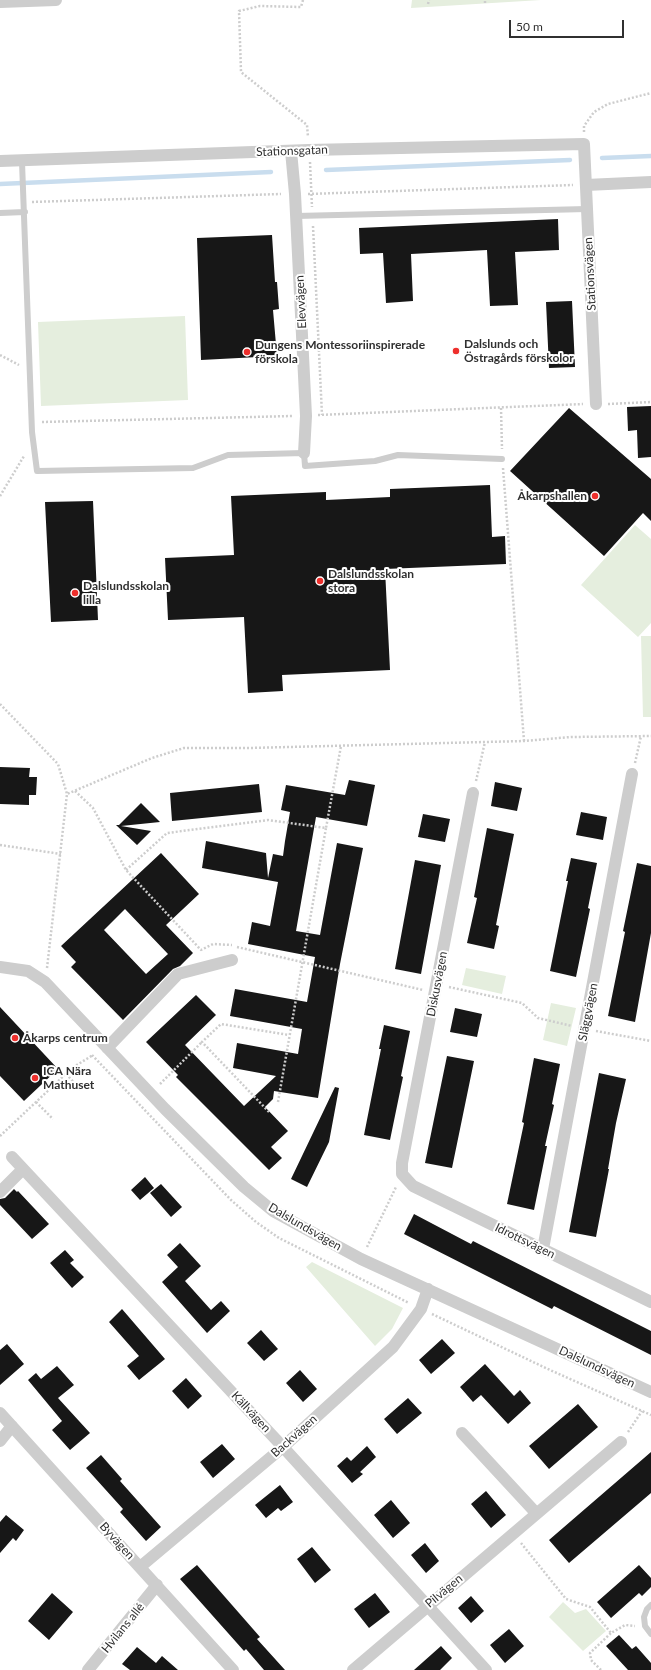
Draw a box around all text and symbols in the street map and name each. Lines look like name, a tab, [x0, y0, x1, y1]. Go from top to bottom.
scale bar	[511, 12, 626, 38]
text: 50 m	[516, 19, 543, 34]
street label: Stationsgatan	[256, 143, 328, 159]
street label: Stationsvägen	[581, 237, 599, 311]
street label: Elevvägen	[292, 275, 310, 329]
place label: Dalslunds och Östragårds förskolor	[464, 337, 574, 365]
place label: Dungens Montessoriinspirerade förskola	[255, 338, 425, 366]
marker: Dalslunds och Östragårds förskolor	[451, 346, 461, 356]
marker: Dungens Montessoriinspirerade förskola	[242, 347, 252, 357]
place label: Åkarpshallen	[518, 489, 587, 503]
marker: Åkarpshallen	[590, 491, 600, 501]
place label: Dalslundsskolan stora	[328, 567, 414, 595]
marker: Dalslundsskolan stora	[315, 576, 325, 586]
place label: Dalslundsskolan lilla	[83, 579, 169, 607]
marker: Dalslundsskolan lilla	[70, 588, 80, 598]
street label: Diskusvägen	[424, 950, 450, 1018]
street label: Släggvägen	[575, 982, 601, 1042]
place label: Åkarps centrum	[23, 1031, 108, 1045]
marker: Åkarps centrum	[10, 1033, 20, 1043]
place label: ICA Nära Mathuset	[43, 1064, 94, 1092]
marker: ICA Nära Mathuset	[30, 1073, 40, 1083]
street label: Dalslundsvägen	[266, 1200, 344, 1254]
street label: Idrottsvägen	[493, 1220, 557, 1262]
street label: Dalslundsvägen	[557, 1343, 637, 1391]
street label: Källvägen	[228, 1389, 274, 1435]
street label: Backvägen	[268, 1412, 320, 1460]
street label: Byvägen	[97, 1519, 137, 1563]
street label: Pilvägen	[422, 1571, 466, 1611]
street label: Hvilans allé	[99, 1600, 147, 1656]

